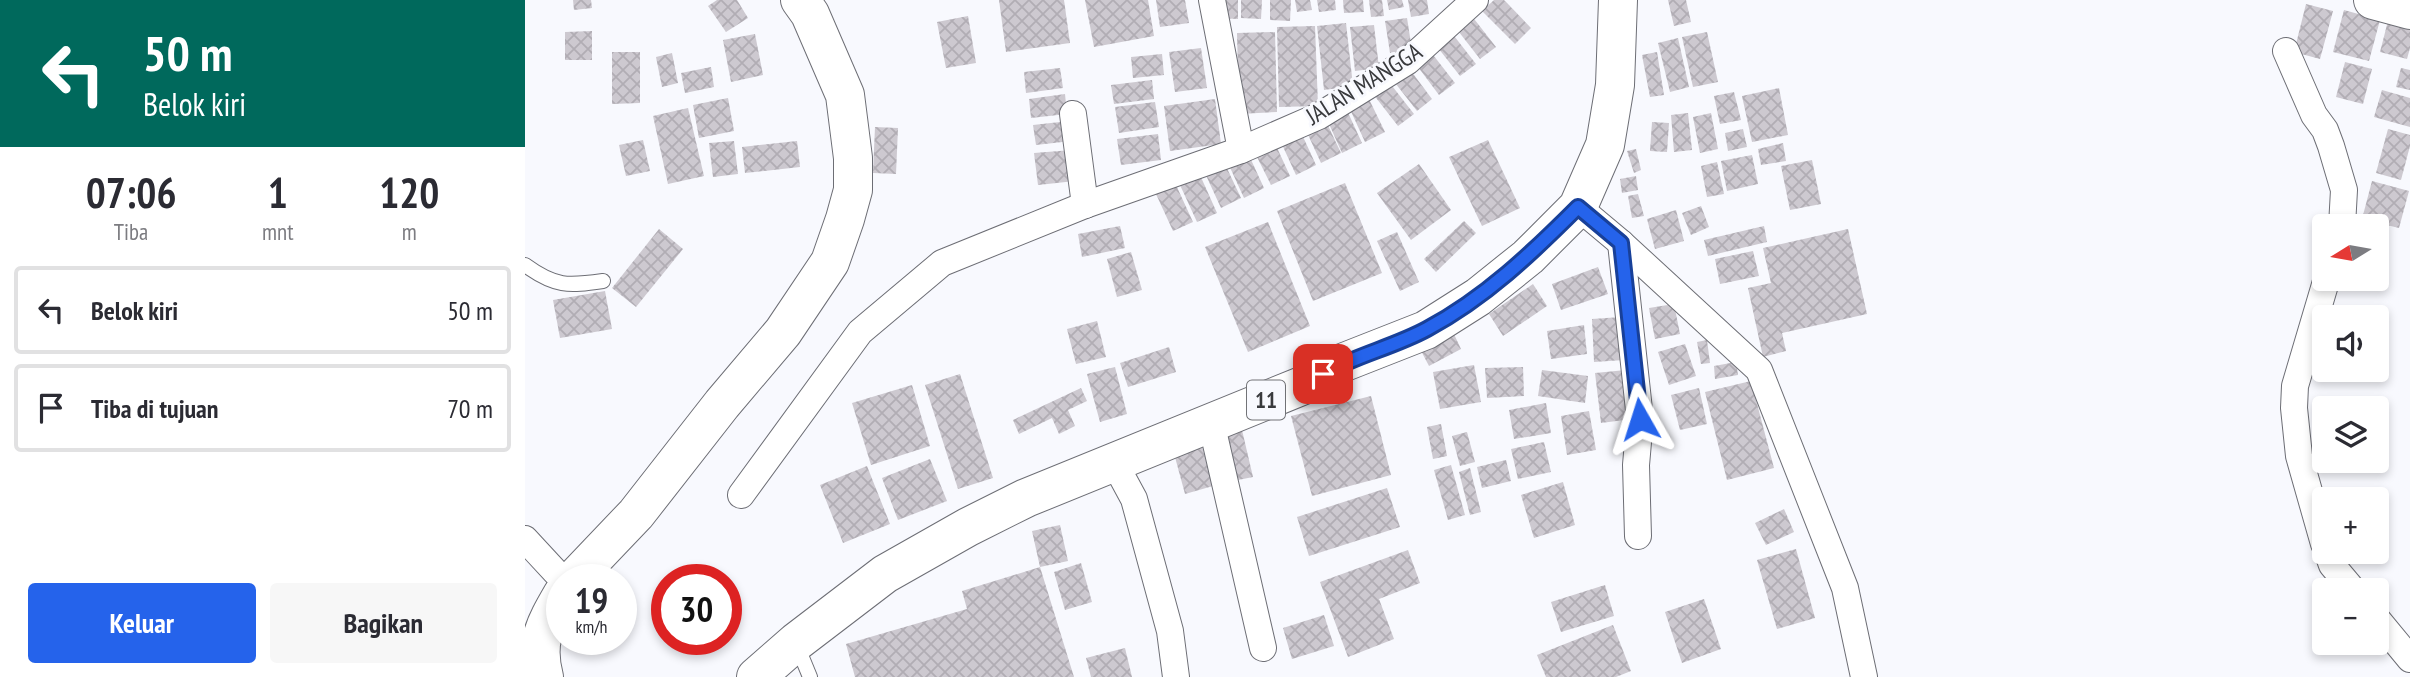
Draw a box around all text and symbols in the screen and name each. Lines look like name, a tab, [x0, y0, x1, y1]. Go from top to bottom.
text: 50 m	[143, 21, 232, 85]
icon: left	[28, 28, 119, 119]
street label: JALAN MANGGA	[1299, 35, 1428, 132]
text: Belok kiri	[143, 83, 246, 125]
text: 07:06	[86, 165, 176, 220]
text: 1	[268, 165, 288, 220]
text: 120	[379, 165, 439, 220]
north arrow	[2312, 214, 2389, 290]
map controls	[2312, 214, 2389, 655]
text: Tiba	[114, 217, 148, 246]
text: mnt	[262, 217, 294, 246]
text: m	[402, 217, 417, 246]
icon: left	[32, 291, 70, 329]
text: Belok kiri	[91, 294, 178, 327]
text: 50 m	[447, 294, 493, 327]
button: sound	[2312, 305, 2389, 382]
pin	[1293, 344, 1353, 404]
icon: arrive	[1304, 355, 1342, 393]
road number: 11	[1247, 380, 1285, 420]
position arrow	[1603, 382, 1677, 456]
icon: arrive	[32, 389, 70, 427]
text: Tiba di tujuan	[91, 392, 219, 425]
text: 70 m	[447, 392, 493, 425]
button: layers	[2312, 396, 2389, 473]
button: +	[2312, 487, 2389, 564]
speed limit sign: 30	[651, 564, 742, 655]
text: 19	[575, 577, 608, 623]
button: −	[2312, 578, 2389, 655]
button: Keluar	[28, 583, 256, 663]
button: Bagikan	[270, 583, 497, 663]
text: km/h	[576, 615, 607, 638]

